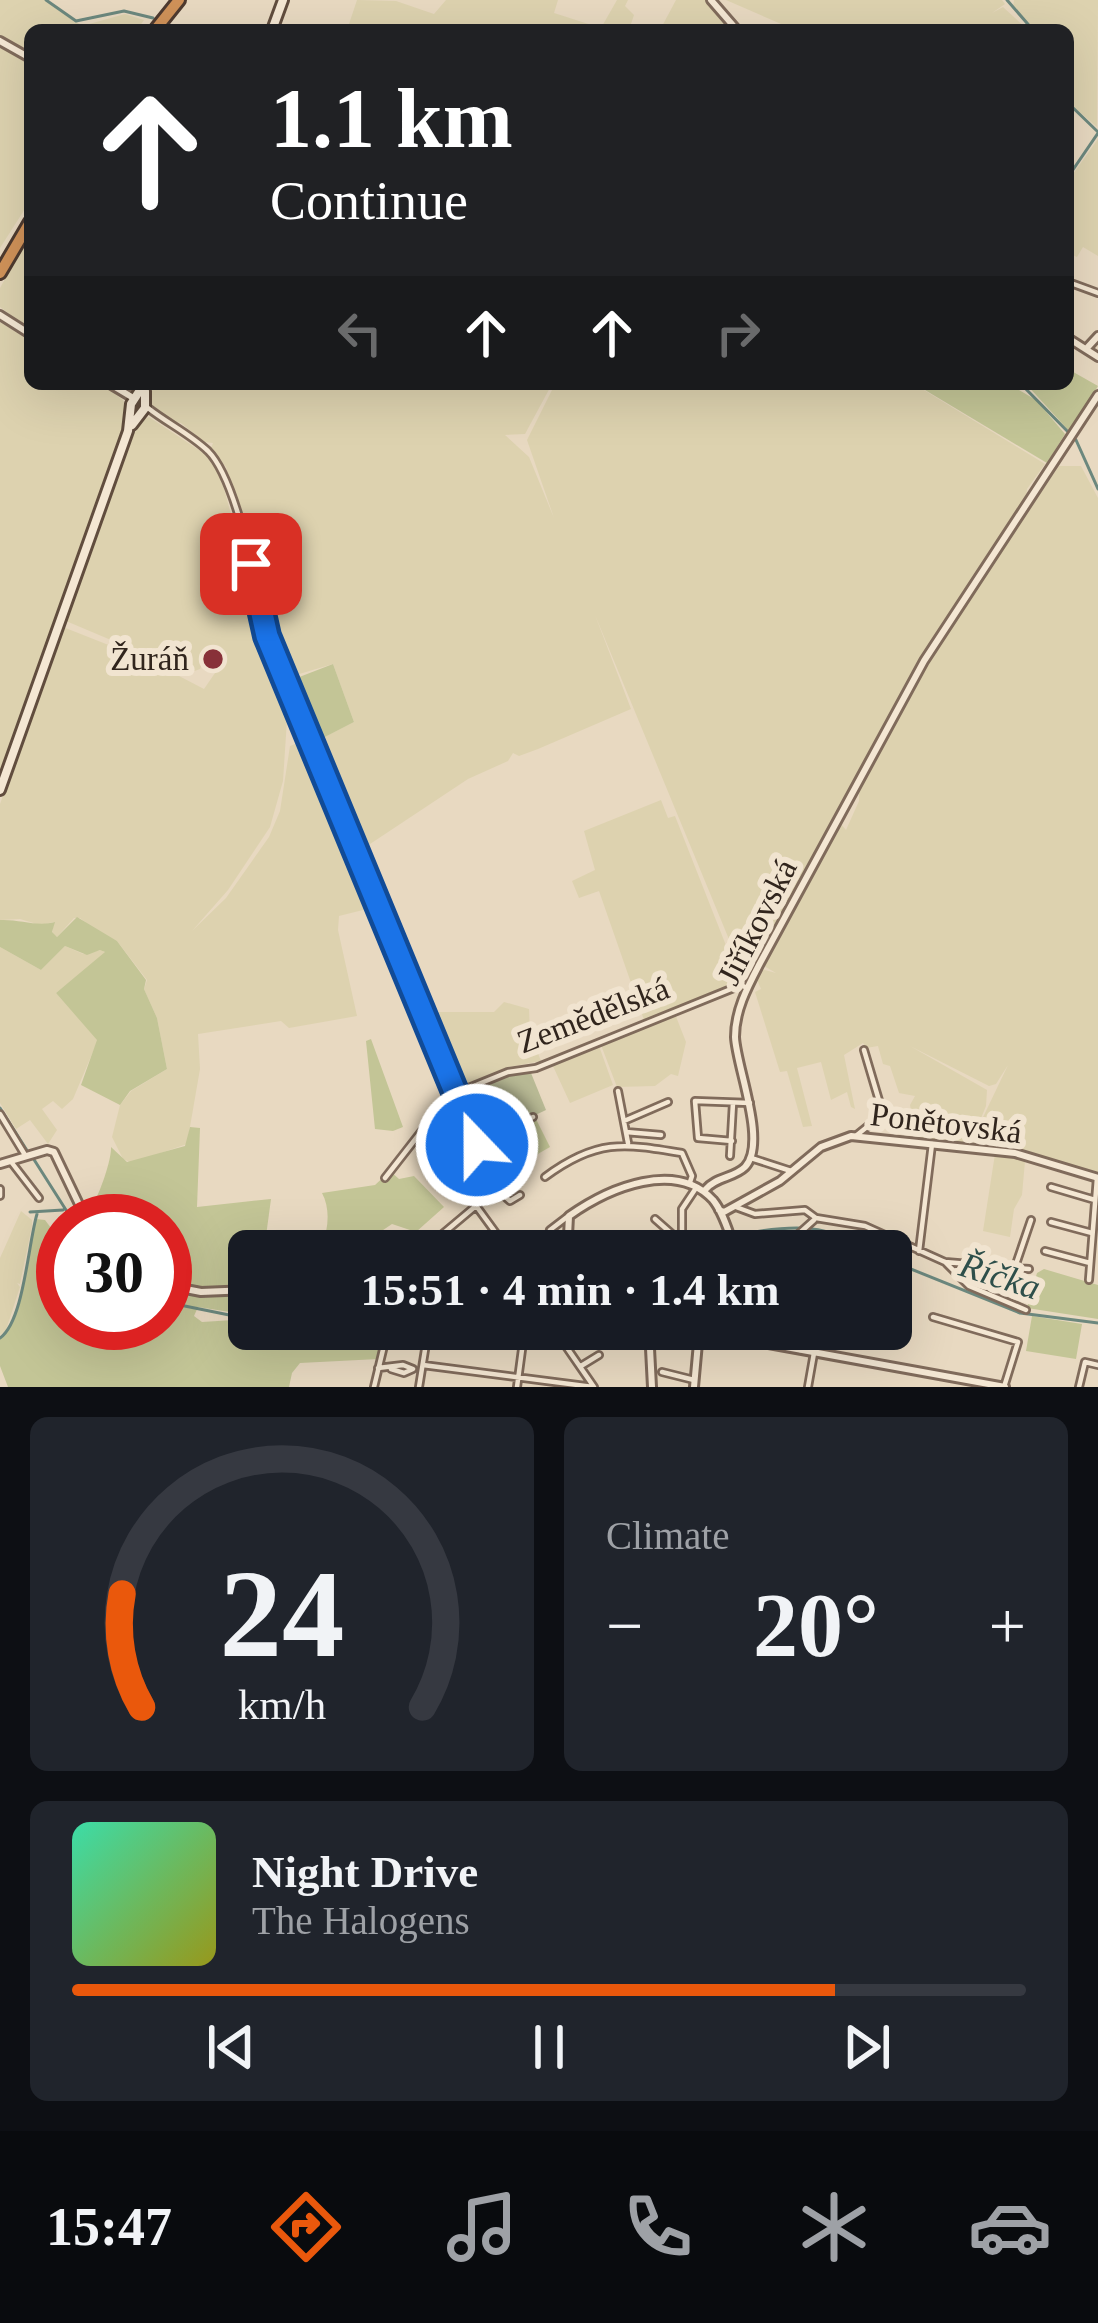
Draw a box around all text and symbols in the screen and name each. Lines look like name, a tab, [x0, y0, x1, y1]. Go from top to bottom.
icon: ahead	[72, 72, 228, 228]
text: 1.1 km	[270, 72, 513, 165]
text: Continue	[270, 171, 468, 231]
icon: left	[327, 300, 393, 366]
icon: ahead	[453, 300, 519, 366]
icon: ahead	[579, 300, 645, 366]
icon: right	[705, 300, 771, 366]
pin	[200, 513, 302, 615]
icon: arrive	[218, 531, 284, 597]
place label: Žuráň	[110, 641, 189, 677]
marker: Žuráň	[200, 646, 226, 672]
street label: Jiříkovská	[710, 853, 804, 991]
street label: Zemědělská	[512, 970, 674, 1060]
position arrow	[414, 1082, 540, 1208]
street label: Ponětovská	[868, 1096, 1024, 1150]
speed limit sign: 30	[36, 1194, 192, 1350]
water label: Říčka	[954, 1244, 1045, 1308]
text: 15:51 · 4 min · 1.4 km	[361, 1265, 779, 1315]
text: Climate	[606, 1514, 729, 1557]
text: 24	[220, 1545, 344, 1683]
text: 20°	[753, 1576, 879, 1675]
text: −	[606, 1589, 643, 1662]
text: +	[989, 1589, 1026, 1662]
text: km/h	[238, 1681, 326, 1728]
text: Night Drive	[252, 1847, 478, 1897]
text: The Halogens	[252, 1899, 470, 1942]
icon: previous	[198, 2014, 264, 2080]
icon: pause	[516, 2014, 582, 2080]
icon: next	[834, 2014, 900, 2080]
icon: directions	[264, 2185, 348, 2269]
icon: music	[440, 2185, 524, 2269]
icon: phone	[616, 2185, 700, 2269]
icon: climate	[792, 2185, 876, 2269]
icon: car	[968, 2185, 1052, 2269]
text: 15:47	[46, 2197, 172, 2257]

